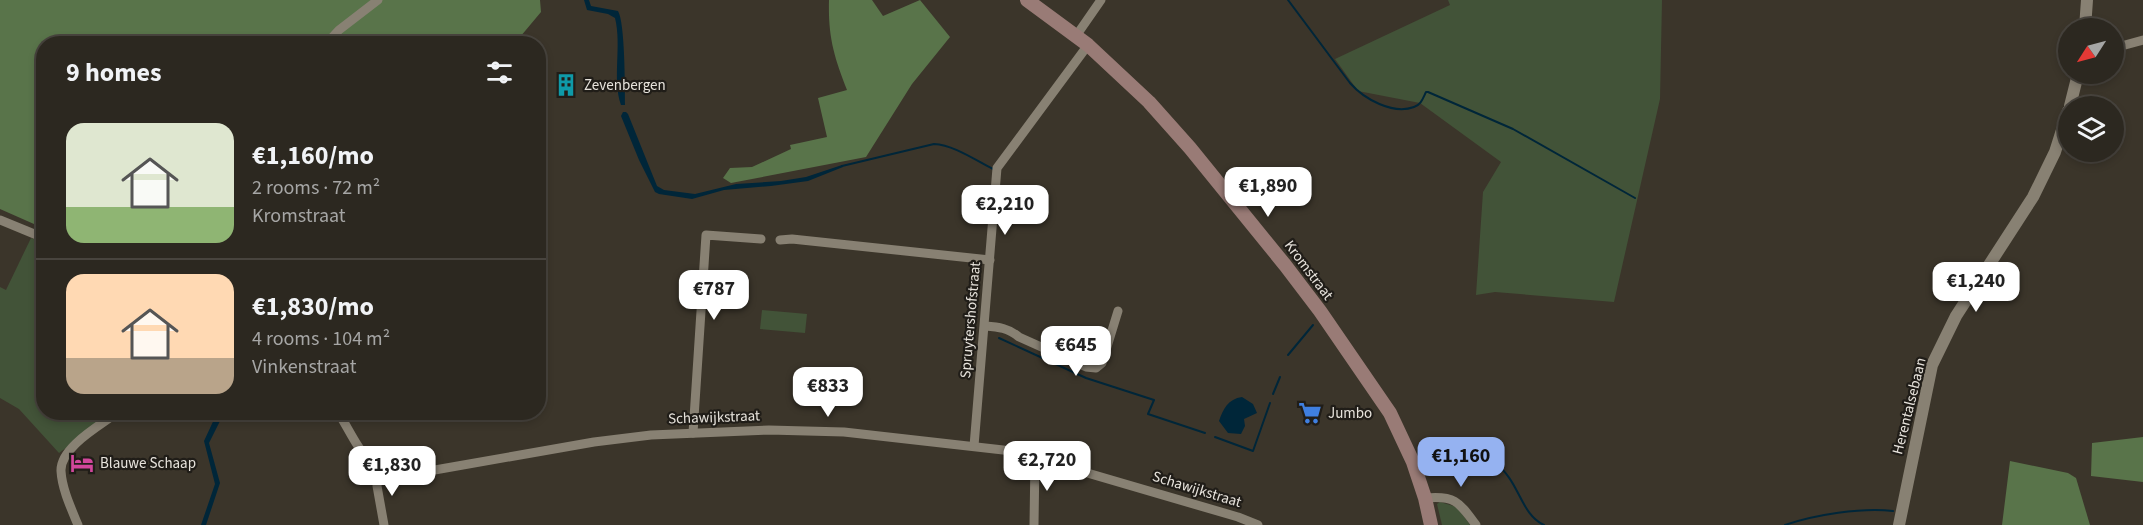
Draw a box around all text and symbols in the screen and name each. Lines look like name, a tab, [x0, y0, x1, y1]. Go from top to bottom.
north arrow	[2058, 18, 2124, 84]
map controls	[2058, 18, 2124, 162]
text: 9 homes	[66, 54, 161, 91]
icon: filters	[483, 56, 516, 89]
building icon: Zevenbergen	[553, 72, 579, 98]
place label: Zevenbergen	[584, 75, 666, 96]
button: layers	[2058, 96, 2124, 162]
text: €1,160/mo	[252, 137, 374, 174]
icon: home	[114, 147, 186, 219]
pin: €1,890	[1219, 167, 1317, 218]
text: €1,890	[1239, 172, 1297, 200]
text: 2 rooms · 72 m²	[252, 174, 380, 202]
pin: €2,210	[956, 185, 1054, 236]
text: €2,210	[976, 190, 1034, 218]
text: Kromstraat	[252, 202, 346, 230]
street label: Kromstraat	[1279, 236, 1338, 305]
street label: Spruytershofstraat	[955, 261, 986, 379]
pin: €1,240	[1927, 262, 2025, 313]
text: €1,240	[1947, 267, 2005, 295]
pin: €787	[678, 270, 750, 321]
text: €787	[693, 275, 735, 303]
text: €1,830/mo	[252, 288, 374, 325]
icon: home	[114, 298, 186, 370]
text: 4 rooms · 104 m²	[252, 325, 390, 353]
pin: €645	[1040, 326, 1112, 377]
text: €645	[1055, 331, 1097, 359]
text: Vinkenstraat	[252, 353, 356, 381]
street label: Herentalsebaan	[1887, 355, 1932, 457]
pin: €833	[792, 367, 864, 418]
text: €833	[807, 372, 849, 400]
supermarket icon: Jumbo	[1297, 400, 1323, 426]
place label: Jumbo	[1328, 403, 1372, 424]
street label: Schawijkstraat	[668, 405, 760, 430]
pin: €1,160	[1412, 437, 1510, 488]
pin: €2,720	[998, 441, 1096, 492]
text: €1,160	[1432, 442, 1490, 470]
pin: €1,830	[343, 446, 441, 497]
text: €2,720	[1018, 446, 1076, 474]
hotel icon: Blauwe Schaap	[69, 450, 95, 476]
text: €1,830	[363, 451, 421, 479]
place label: Blauwe Schaap	[100, 453, 196, 474]
street label: Schawijkstraat	[1150, 466, 1244, 513]

